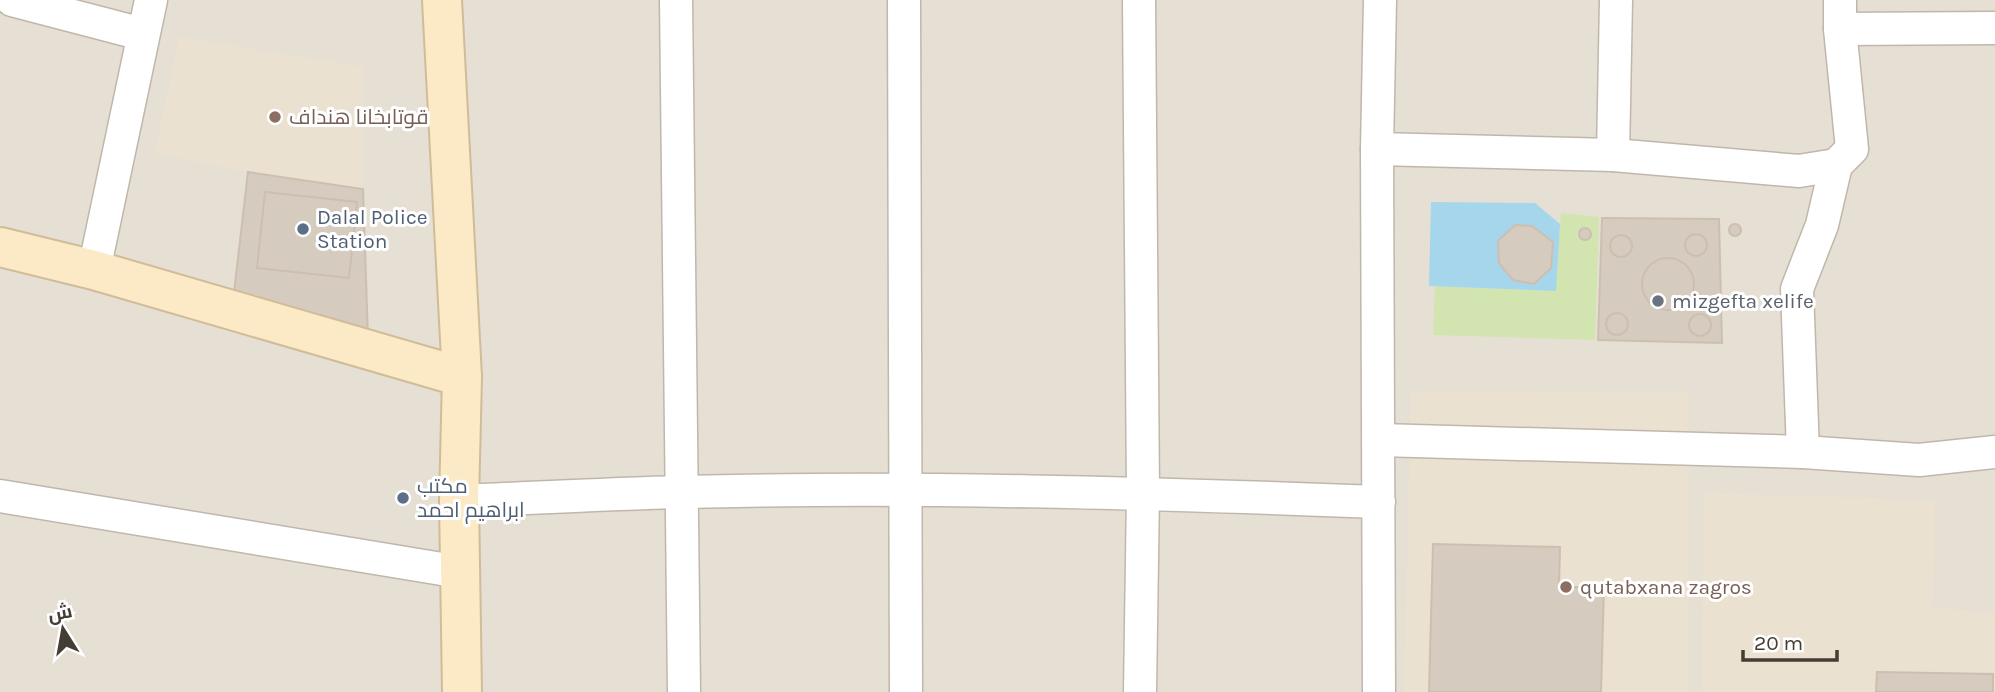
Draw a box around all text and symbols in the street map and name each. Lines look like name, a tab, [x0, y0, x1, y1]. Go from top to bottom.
place label: قوتابخانا هنداف	[289, 105, 428, 129]
marker: قوتابخانا هنداف	[267, 109, 283, 125]
place label: Dalal Police Station	[317, 205, 428, 253]
marker: Dalal Police Station	[295, 221, 311, 237]
place label: mizgefta xelife	[1672, 289, 1814, 313]
marker: mizgefta xelife	[1650, 293, 1666, 309]
place label: مكتب ابراهيم احمد	[417, 474, 525, 524]
marker: مكتب ابراهيم احمد	[395, 490, 411, 506]
place label: qutabxana zagros	[1580, 575, 1752, 599]
marker: qutabxana zagros	[1558, 579, 1574, 595]
north arrow	[28, 594, 98, 664]
text: ش	[46, 600, 74, 626]
scale bar	[1743, 618, 1838, 662]
text: 20 m	[1754, 631, 1803, 655]

